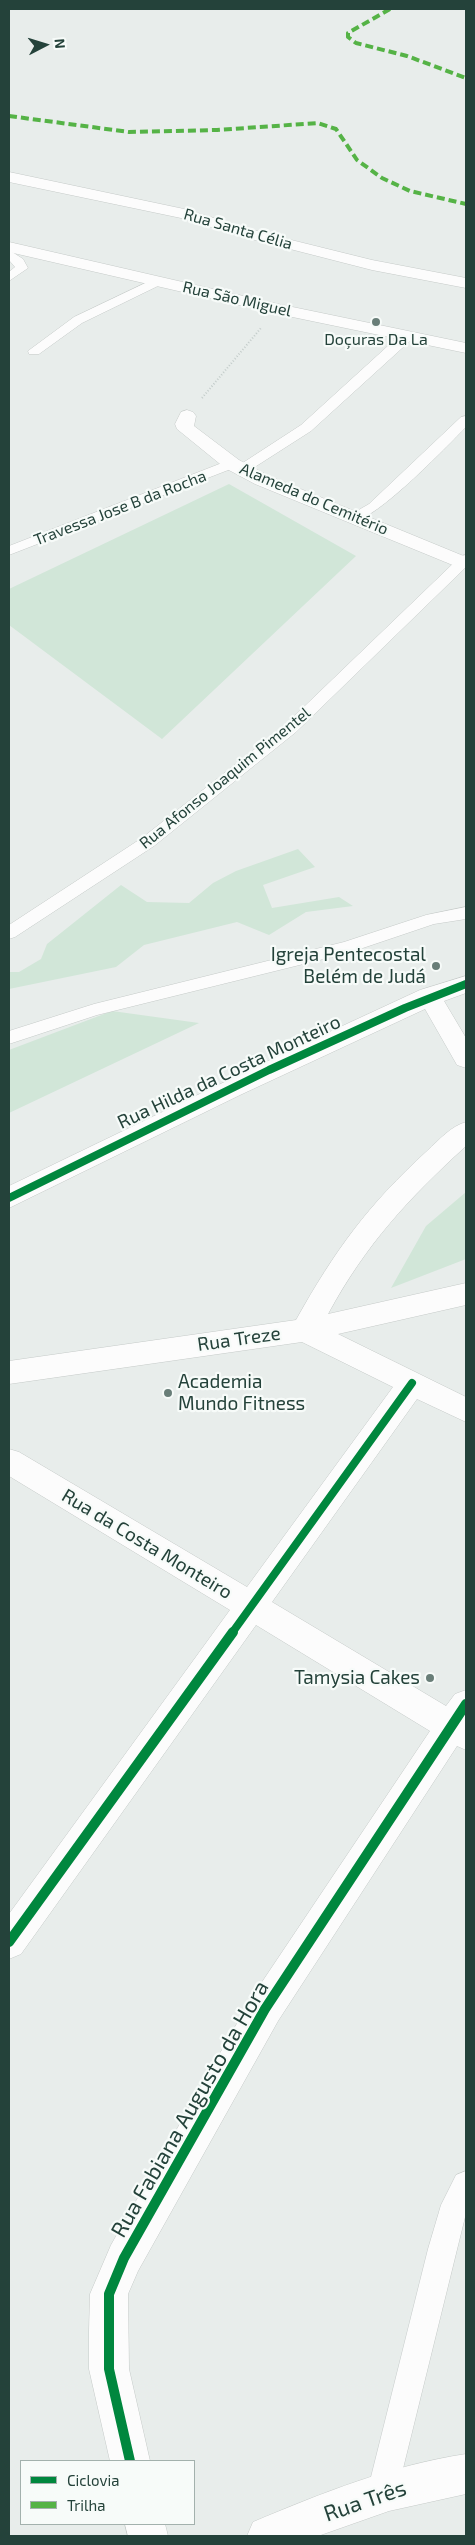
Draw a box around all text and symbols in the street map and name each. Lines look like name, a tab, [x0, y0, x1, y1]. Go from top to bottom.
north arrow	[20, 20, 70, 70]
text: N	[52, 38, 69, 49]
street label: Rua Santa Célia	[181, 204, 295, 254]
street label: Rua São Miguel	[181, 277, 293, 321]
marker: Doçuras Da La	[370, 316, 382, 328]
place label: Doçuras Da La	[324, 330, 428, 350]
street label: Alameda do Cemitério	[237, 459, 391, 539]
street label: Travessa Jose B da Rocha	[31, 466, 209, 550]
street label: Rua Afonso Joaquim Pimentel	[136, 703, 314, 853]
place label: Igreja Pentecostal Belém de Judá	[271, 944, 426, 988]
marker: Igreja Pentecostal Belém de Judá	[430, 960, 442, 972]
street label: Rua Hilda da Costa Monteiro	[114, 1010, 344, 1134]
street label: Rua Treze	[196, 1322, 282, 1356]
place label: Academia Mundo Fitness	[178, 1371, 305, 1415]
marker: Academia Mundo Fitness	[162, 1387, 174, 1399]
street label: Rua da Costa Monteiro	[58, 1484, 236, 1604]
place label: Tamysia Cakes	[294, 1667, 420, 1689]
marker: Tamysia Cakes	[424, 1672, 436, 1684]
street label: Rua Fabiana Augusto da Hora	[106, 1976, 274, 2242]
legend	[20, 2460, 195, 2525]
text: Ciclovia	[67, 2471, 119, 2489]
street label: Rua Três	[320, 2475, 410, 2527]
text: Trilha	[67, 2496, 105, 2514]

